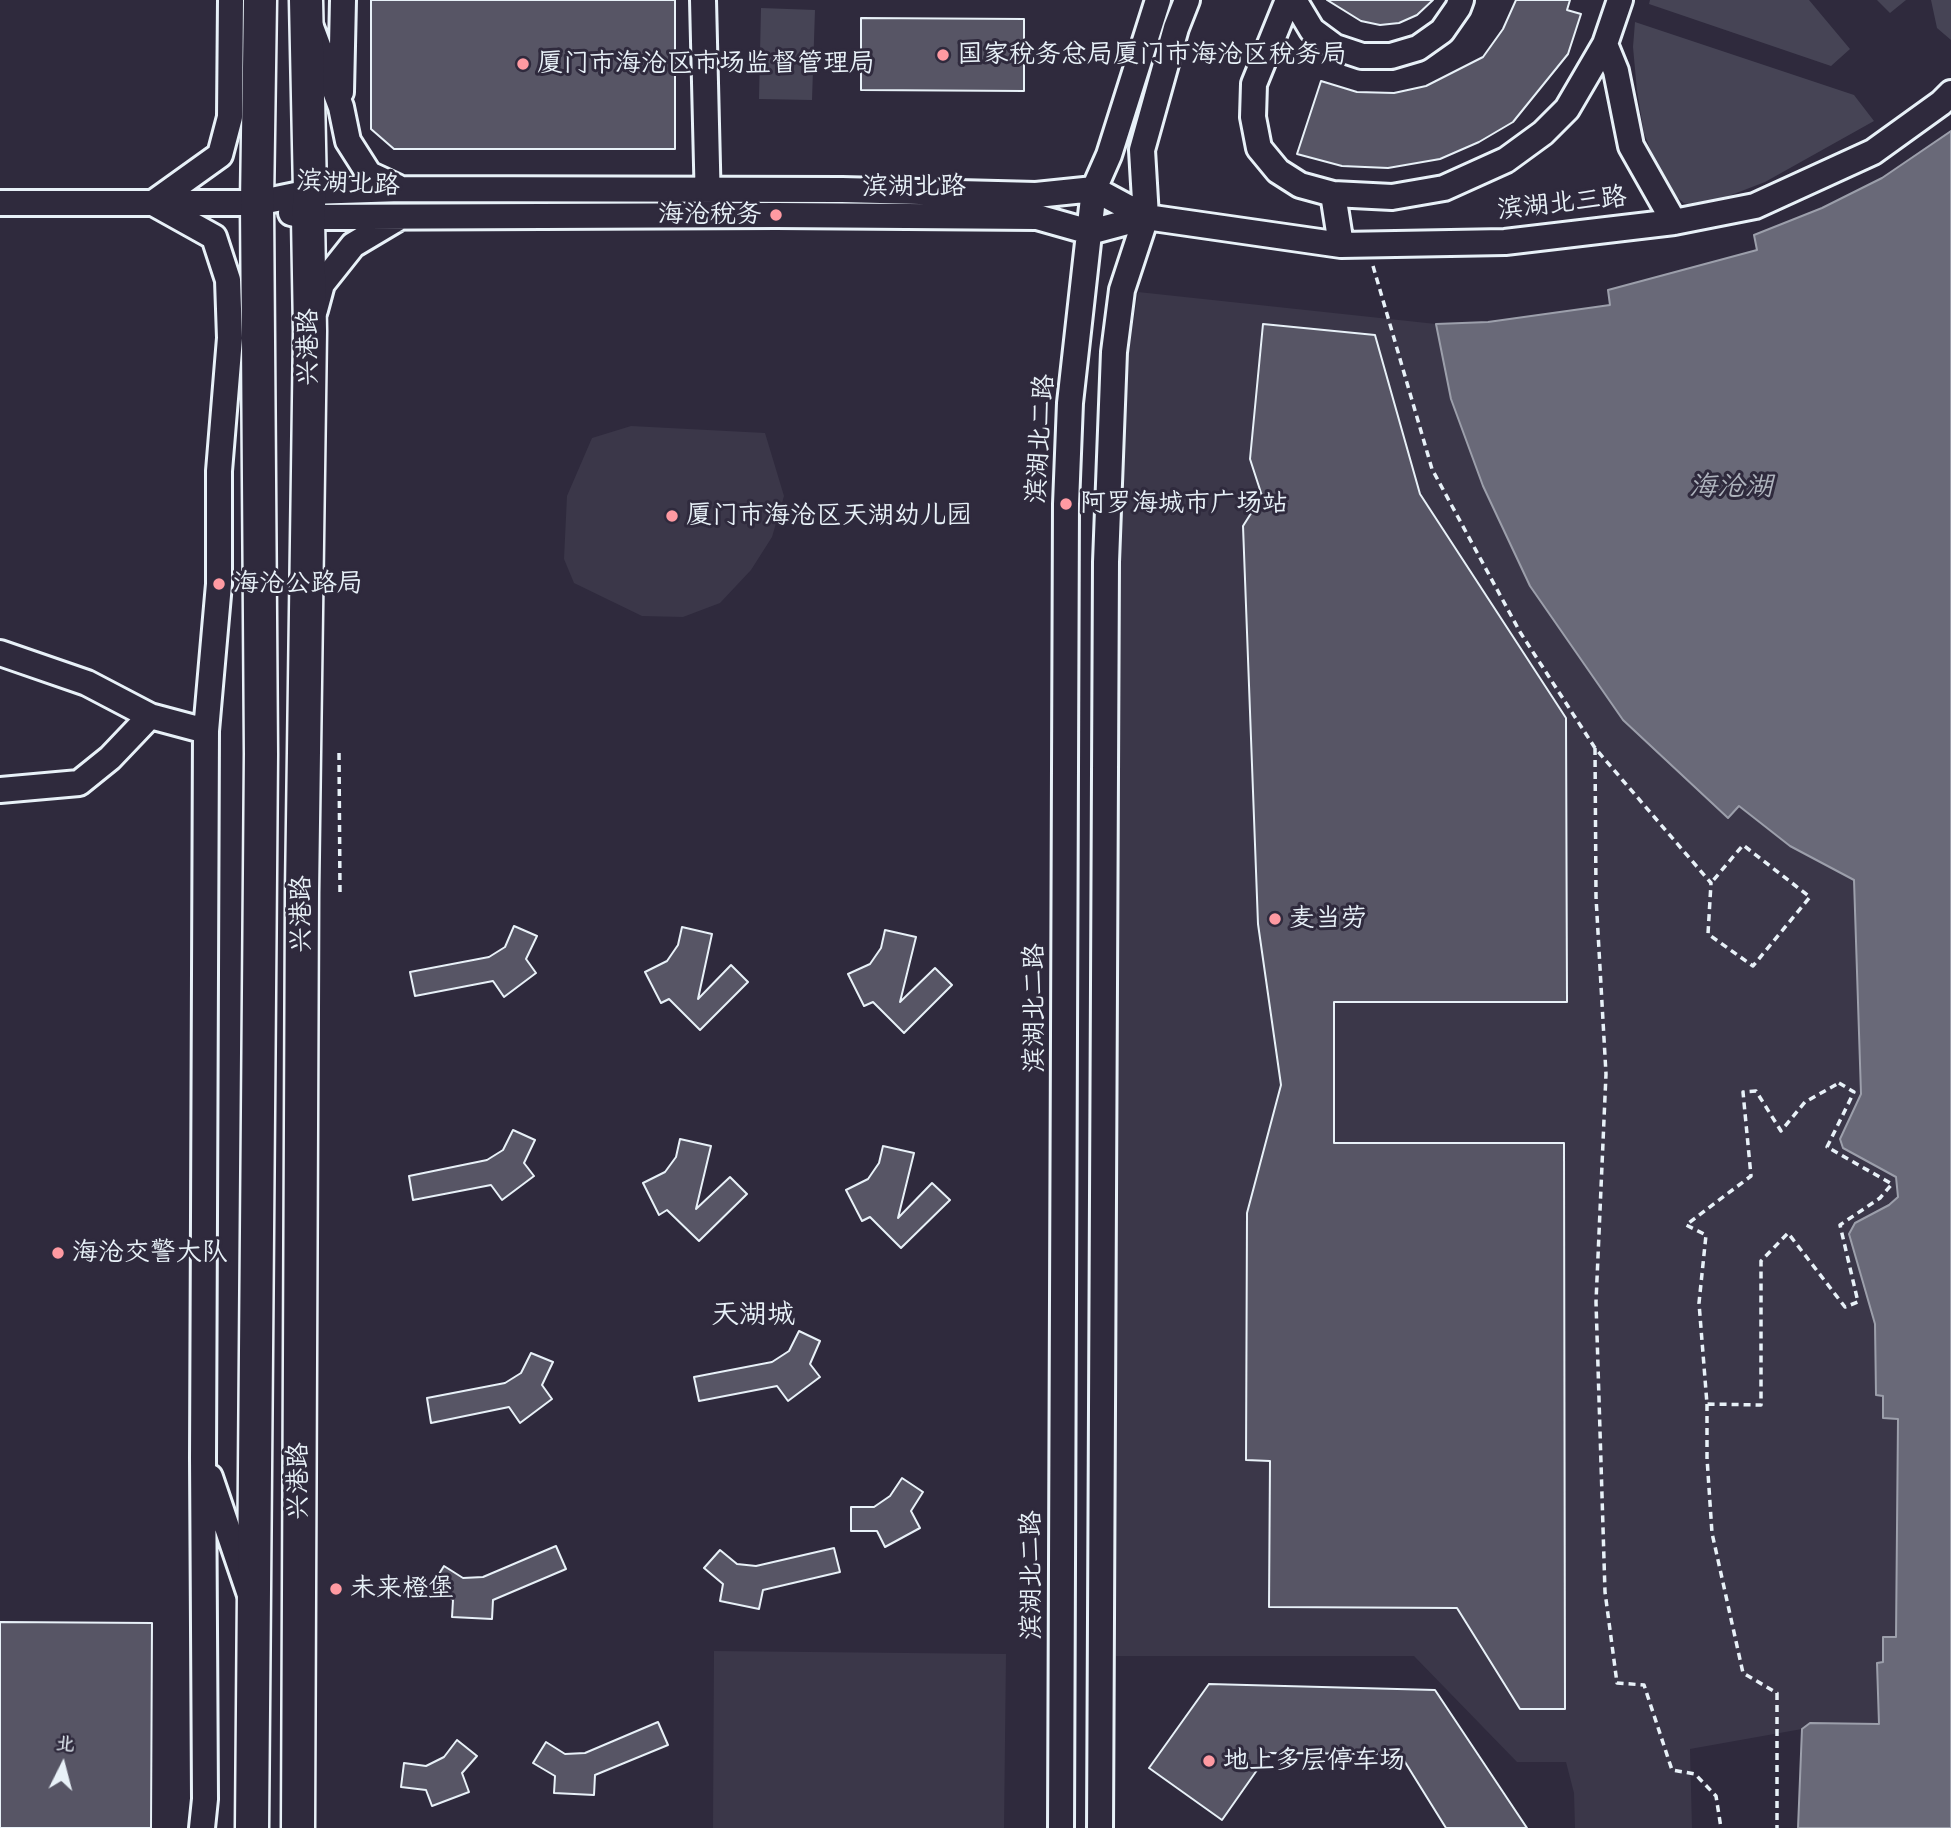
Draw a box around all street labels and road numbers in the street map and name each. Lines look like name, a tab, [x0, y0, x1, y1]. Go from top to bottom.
street label: 滨湖北路	[295, 166, 401, 202]
street label: 滨湖北路	[862, 171, 966, 203]
street label: 滨湖北三路	[1496, 182, 1628, 226]
street label: 兴港路	[293, 308, 325, 386]
street label: 滨湖北二路	[1021, 373, 1061, 505]
street label: 兴港路	[286, 875, 318, 953]
street label: 滨湖北二路	[1019, 943, 1051, 1073]
street label: 兴港路	[283, 1442, 315, 1520]
street label: 滨湖北二路	[1016, 1510, 1048, 1640]

